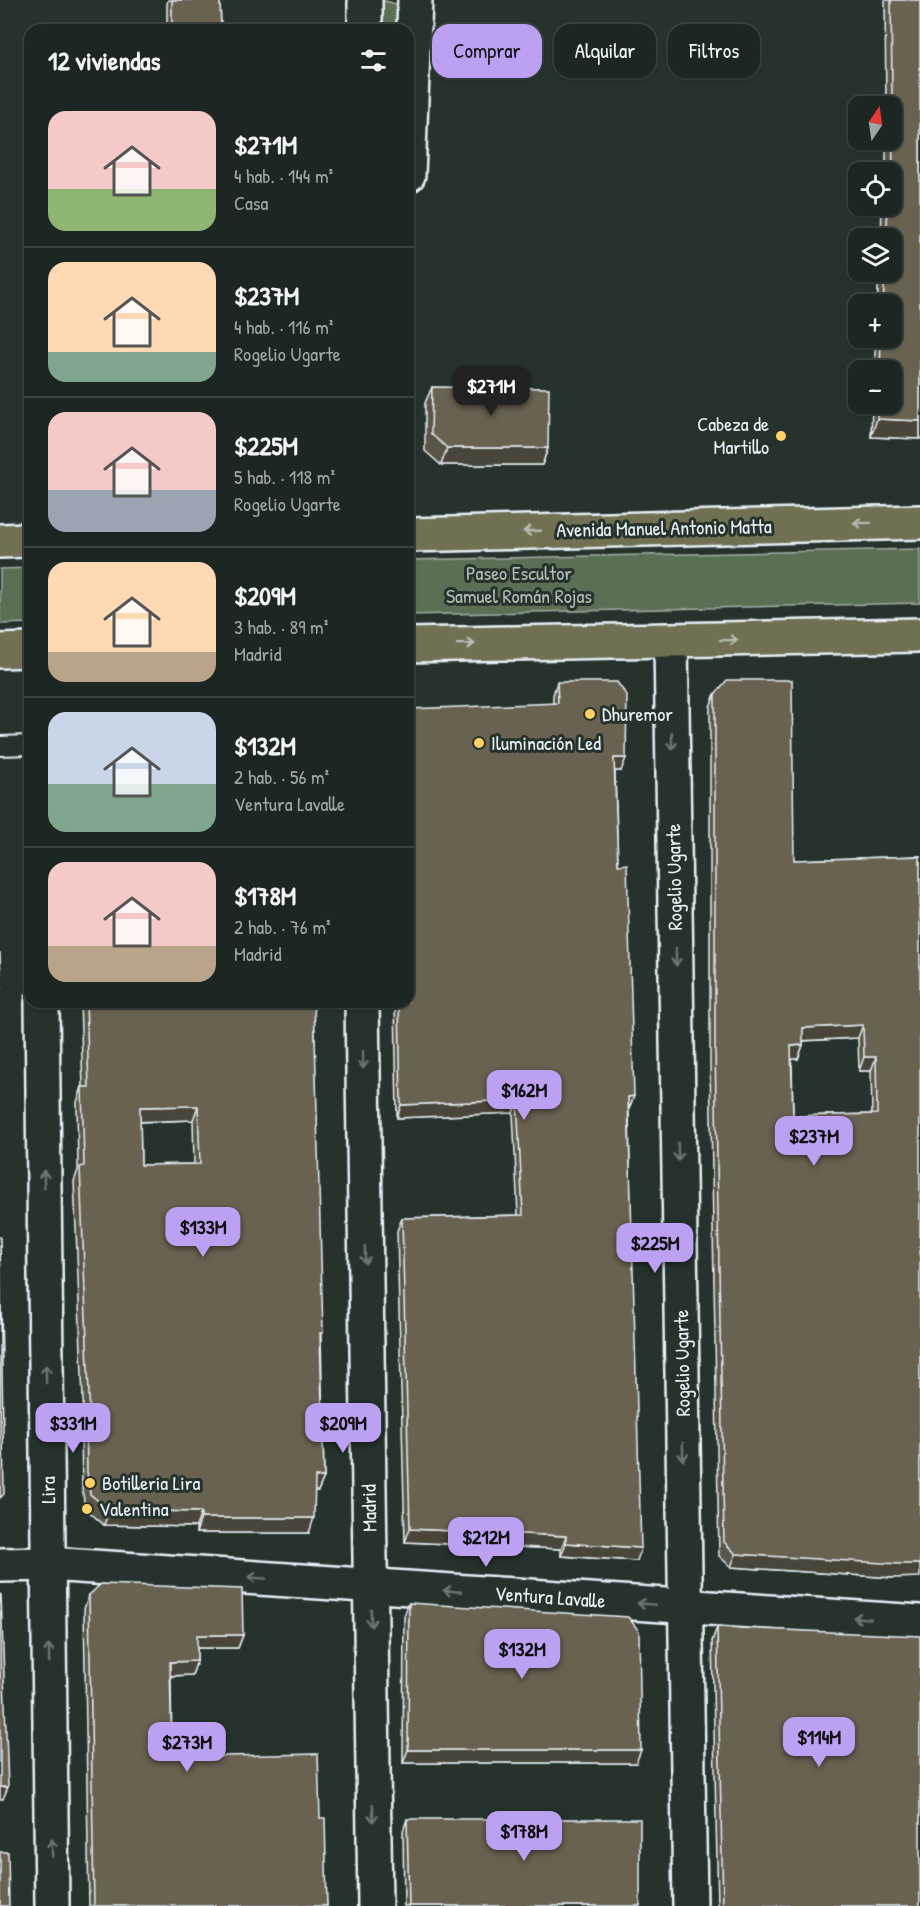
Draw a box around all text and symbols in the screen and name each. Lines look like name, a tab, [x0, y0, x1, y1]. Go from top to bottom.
chip: Comprar	[432, 24, 542, 78]
chip: Alquilar	[554, 24, 656, 78]
chip: Filtros	[668, 24, 760, 78]
text: 12 viviendas	[48, 43, 160, 78]
icon: filters	[357, 44, 390, 77]
north arrow	[848, 96, 902, 150]
map controls	[848, 96, 902, 414]
text: $271M	[234, 127, 297, 162]
icon: home	[96, 135, 168, 207]
text: 4 hab. · 144 m²	[234, 162, 333, 189]
button: locate	[848, 162, 902, 216]
text: Casa	[234, 189, 268, 216]
button: layers	[848, 228, 902, 282]
text: $237M	[234, 278, 299, 313]
icon: home	[96, 286, 168, 358]
button: +	[848, 294, 902, 348]
text: 4 hab. · 116 m²	[234, 313, 333, 340]
text: Rogelio Ugarte	[234, 340, 341, 367]
button: −	[848, 360, 902, 414]
pin: $271M	[449, 366, 533, 417]
text: $271M	[467, 372, 515, 399]
place label: Cabeza de Martillo	[697, 410, 769, 460]
text: $225M	[234, 428, 298, 463]
marker: Cabeza de Martillo	[774, 429, 788, 443]
icon: home	[96, 436, 168, 508]
text: 5 hab. · 118 m²	[234, 463, 335, 490]
text: Rogelio Ugarte	[234, 490, 341, 517]
street label: Avenida Manuel Antonio Matta	[556, 512, 772, 543]
one-way arrow	[852, 517, 872, 529]
one-way arrow	[523, 525, 543, 537]
park label: Paseo Escultor Samuel Román Rojas	[446, 559, 592, 609]
text: $209M	[234, 578, 296, 613]
icon: home	[96, 586, 168, 658]
text: 3 hab. · 89 m²	[234, 613, 328, 640]
one-way arrow	[719, 634, 739, 645]
one-way arrow	[456, 638, 476, 650]
text: Madrid	[234, 640, 282, 667]
place label: Dhuremor	[602, 700, 673, 727]
marker: Dhuremor	[583, 707, 597, 721]
text: $132M	[234, 728, 296, 763]
place label: Iluminación Led	[491, 729, 601, 756]
one-way arrow	[666, 731, 678, 751]
icon: home	[96, 736, 168, 808]
marker: Iluminación Led	[472, 736, 486, 750]
text: 2 hab. · 56 m²	[234, 763, 329, 790]
text: Ventura Lavalle	[234, 790, 345, 817]
street label: Rogelio Ugarte	[659, 823, 688, 931]
text: $178M	[234, 878, 296, 913]
icon: home	[96, 886, 168, 958]
text: 2 hab. · 76 m²	[234, 913, 331, 940]
text: Madrid	[234, 940, 282, 967]
one-way arrow	[670, 947, 681, 967]
one-way arrow	[357, 1050, 368, 1070]
pin: $162M	[482, 1070, 566, 1121]
text: $162M	[501, 1076, 547, 1103]
pin: $237M	[772, 1116, 856, 1167]
text: $237M	[789, 1122, 839, 1149]
one-way arrow	[673, 1142, 684, 1162]
one-way arrow	[38, 1169, 50, 1189]
pin: $133M	[161, 1207, 245, 1258]
text: $133M	[179, 1213, 227, 1240]
pin: $225M	[613, 1223, 697, 1274]
text: $225M	[630, 1229, 680, 1256]
one-way arrow	[360, 1245, 371, 1265]
street label: Rogelio Ugarte	[667, 1309, 696, 1417]
one-way arrow	[41, 1364, 52, 1384]
pin: $331M	[31, 1403, 115, 1454]
pin: $209M	[301, 1403, 385, 1454]
text: $331M	[49, 1409, 97, 1436]
text: $209M	[319, 1409, 367, 1436]
one-way arrow	[677, 1442, 689, 1462]
place label: Botilleria Lira	[102, 1469, 200, 1496]
street label: Lira	[34, 1476, 61, 1504]
marker: Botilleria Lira	[83, 1476, 97, 1490]
street label: Madrid	[355, 1484, 382, 1532]
place label: Valentina	[99, 1495, 169, 1522]
marker: Valentina	[80, 1502, 94, 1516]
pin: $212M	[444, 1517, 528, 1568]
text: $212M	[462, 1523, 510, 1550]
one-way arrow	[247, 1572, 267, 1583]
street label: Ventura Lavalle	[494, 1579, 606, 1614]
one-way arrow	[442, 1585, 462, 1596]
one-way arrow	[637, 1598, 657, 1609]
one-way arrow	[365, 1608, 377, 1628]
one-way arrow	[852, 1612, 872, 1623]
pin: $132M	[480, 1629, 564, 1680]
text: $132M	[498, 1635, 546, 1662]
one-way arrow	[44, 1643, 55, 1663]
pin: $114M	[777, 1717, 861, 1768]
pin: $273M	[145, 1722, 229, 1773]
text: $114M	[797, 1723, 841, 1750]
text: $273M	[162, 1728, 212, 1755]
one-way arrow	[368, 1803, 379, 1823]
pin: $178M	[482, 1811, 566, 1862]
text: $178M	[500, 1817, 548, 1844]
one-way arrow	[46, 1838, 58, 1858]

